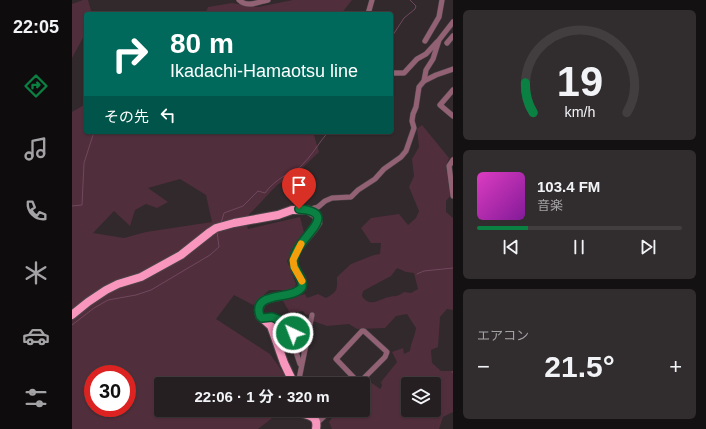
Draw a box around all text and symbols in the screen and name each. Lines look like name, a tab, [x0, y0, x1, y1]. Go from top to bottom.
text: 22:05	[13, 17, 59, 37]
icon: right	[104, 28, 156, 80]
text: 80 m	[170, 28, 234, 59]
text: 19	[556, 58, 603, 105]
text: Ikadachi-Hamaotsu line	[170, 61, 358, 81]
icon: directions	[22, 72, 50, 100]
text: km/h	[564, 103, 595, 119]
icon: left	[157, 104, 179, 126]
text: その先	[104, 108, 149, 125]
icon: music	[22, 135, 50, 163]
pin	[282, 168, 316, 209]
icon: arrive	[288, 174, 310, 196]
text: 103.4 FM	[537, 178, 600, 195]
icon: phone	[22, 197, 50, 225]
text: 音楽	[537, 198, 563, 213]
icon: previous	[500, 236, 522, 258]
icon: pause	[568, 236, 590, 258]
icon: next	[637, 236, 659, 258]
icon: climate	[22, 259, 50, 287]
position arrow	[272, 312, 314, 354]
icon: car	[22, 322, 50, 350]
text: エアコン	[477, 328, 529, 343]
text: 21.5°	[544, 350, 615, 383]
text: −	[477, 354, 490, 379]
text: +	[669, 354, 682, 379]
speed limit sign: 30	[84, 365, 136, 417]
map controls	[401, 377, 441, 417]
button: layers	[401, 377, 441, 417]
icon: filters	[22, 384, 50, 412]
text: 22:06 · 1 分 · 320 m	[194, 388, 330, 405]

